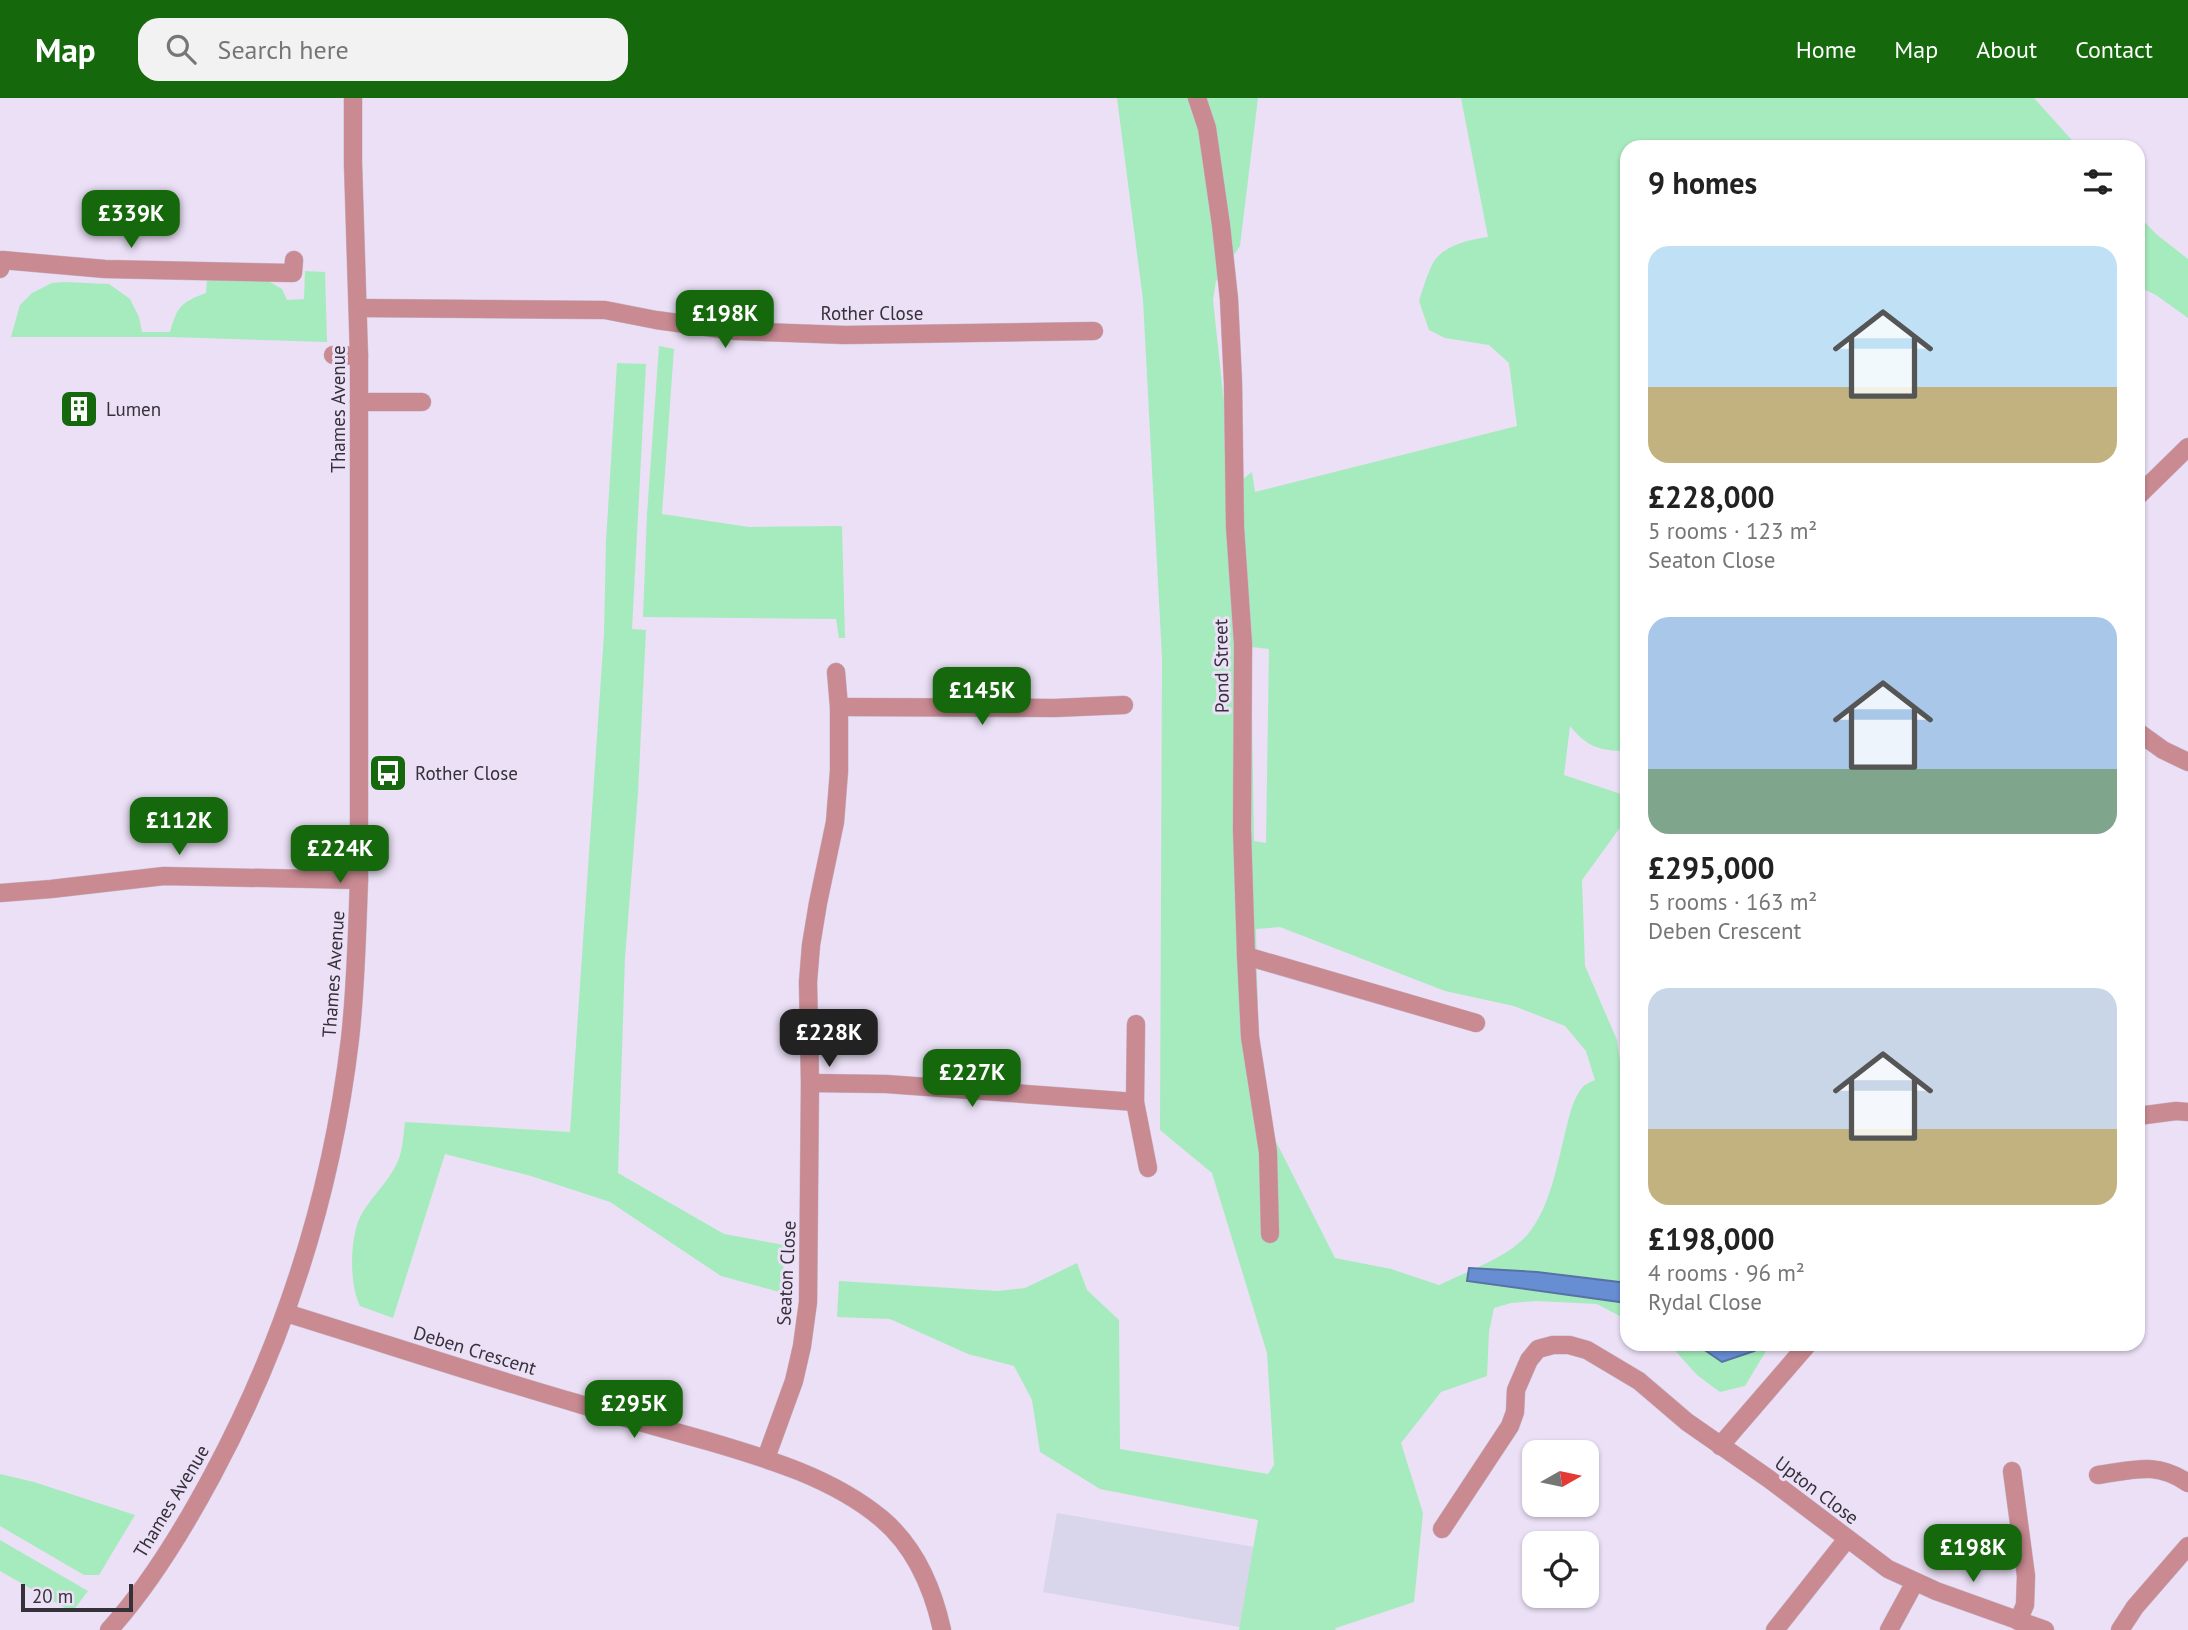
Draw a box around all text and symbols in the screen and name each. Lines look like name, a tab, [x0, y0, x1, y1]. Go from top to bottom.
search box	[138, 18, 628, 81]
text: Map	[35, 28, 96, 71]
icon: search	[162, 30, 200, 68]
text: Search here	[218, 33, 349, 66]
text: Home	[1796, 34, 1856, 65]
text: Map	[1894, 34, 1938, 65]
text: About	[1976, 34, 2037, 65]
text: Contact	[2075, 34, 2153, 65]
text: 9 homes	[1648, 163, 1757, 202]
icon: filters	[2079, 163, 2117, 201]
pin: £339K	[82, 190, 180, 250]
text: £339K	[98, 198, 164, 227]
pin: £198K	[676, 290, 774, 350]
icon: home	[1820, 291, 1946, 417]
text: £198K	[692, 298, 758, 327]
street label: Rother Close	[821, 301, 923, 325]
street label: Thames Avenue	[326, 345, 350, 473]
building icon: Lumen	[58, 388, 100, 430]
place label: Lumen	[106, 397, 161, 421]
text: £228,000	[1648, 477, 1775, 516]
text: 5 rooms · 123 m²	[1648, 516, 1817, 545]
text: Seaton Close	[1648, 545, 1775, 574]
street label: Pond Street	[1208, 618, 1234, 713]
icon: home	[1820, 662, 1946, 788]
pin: £145K	[933, 668, 1031, 727]
text: £145K	[949, 675, 1015, 704]
bus stop icon: Rother Close	[367, 752, 409, 794]
place label: Rother Close	[415, 761, 518, 785]
pin: £112K	[130, 798, 228, 857]
text: £112K	[146, 805, 212, 834]
pin: £224K	[291, 826, 389, 885]
text: £224K	[307, 833, 373, 862]
text: £295,000	[1648, 848, 1775, 887]
text: 5 rooms · 163 m²	[1648, 887, 1817, 916]
street label: Thames Avenue	[317, 910, 349, 1038]
text: Deben Crescent	[1648, 916, 1801, 945]
pin: £228K	[780, 1010, 878, 1069]
text: £228K	[796, 1017, 862, 1046]
icon: home	[1820, 1033, 1946, 1159]
pin: £227K	[923, 1049, 1021, 1109]
text: £227K	[939, 1057, 1005, 1086]
text: £198,000	[1648, 1219, 1775, 1258]
street label: Seaton Close	[771, 1220, 801, 1326]
text: 4 rooms · 96 m²	[1648, 1258, 1805, 1287]
text: Rydal Close	[1648, 1287, 1762, 1316]
street label: Deben Crescent	[411, 1320, 540, 1380]
pin: £295K	[585, 1380, 683, 1440]
text: £295K	[601, 1388, 667, 1417]
street label: Thames Avenue	[128, 1440, 214, 1562]
north arrow	[1522, 1440, 1600, 1517]
map controls	[1522, 1440, 1599, 1608]
street label: Upton Close	[1770, 1451, 1864, 1529]
pin: £198K	[1924, 1524, 2022, 1584]
button: locate	[1522, 1531, 1599, 1608]
text: £198K	[1940, 1532, 2006, 1561]
scale bar	[21, 1581, 133, 1613]
text: 20 m	[32, 1584, 73, 1608]

